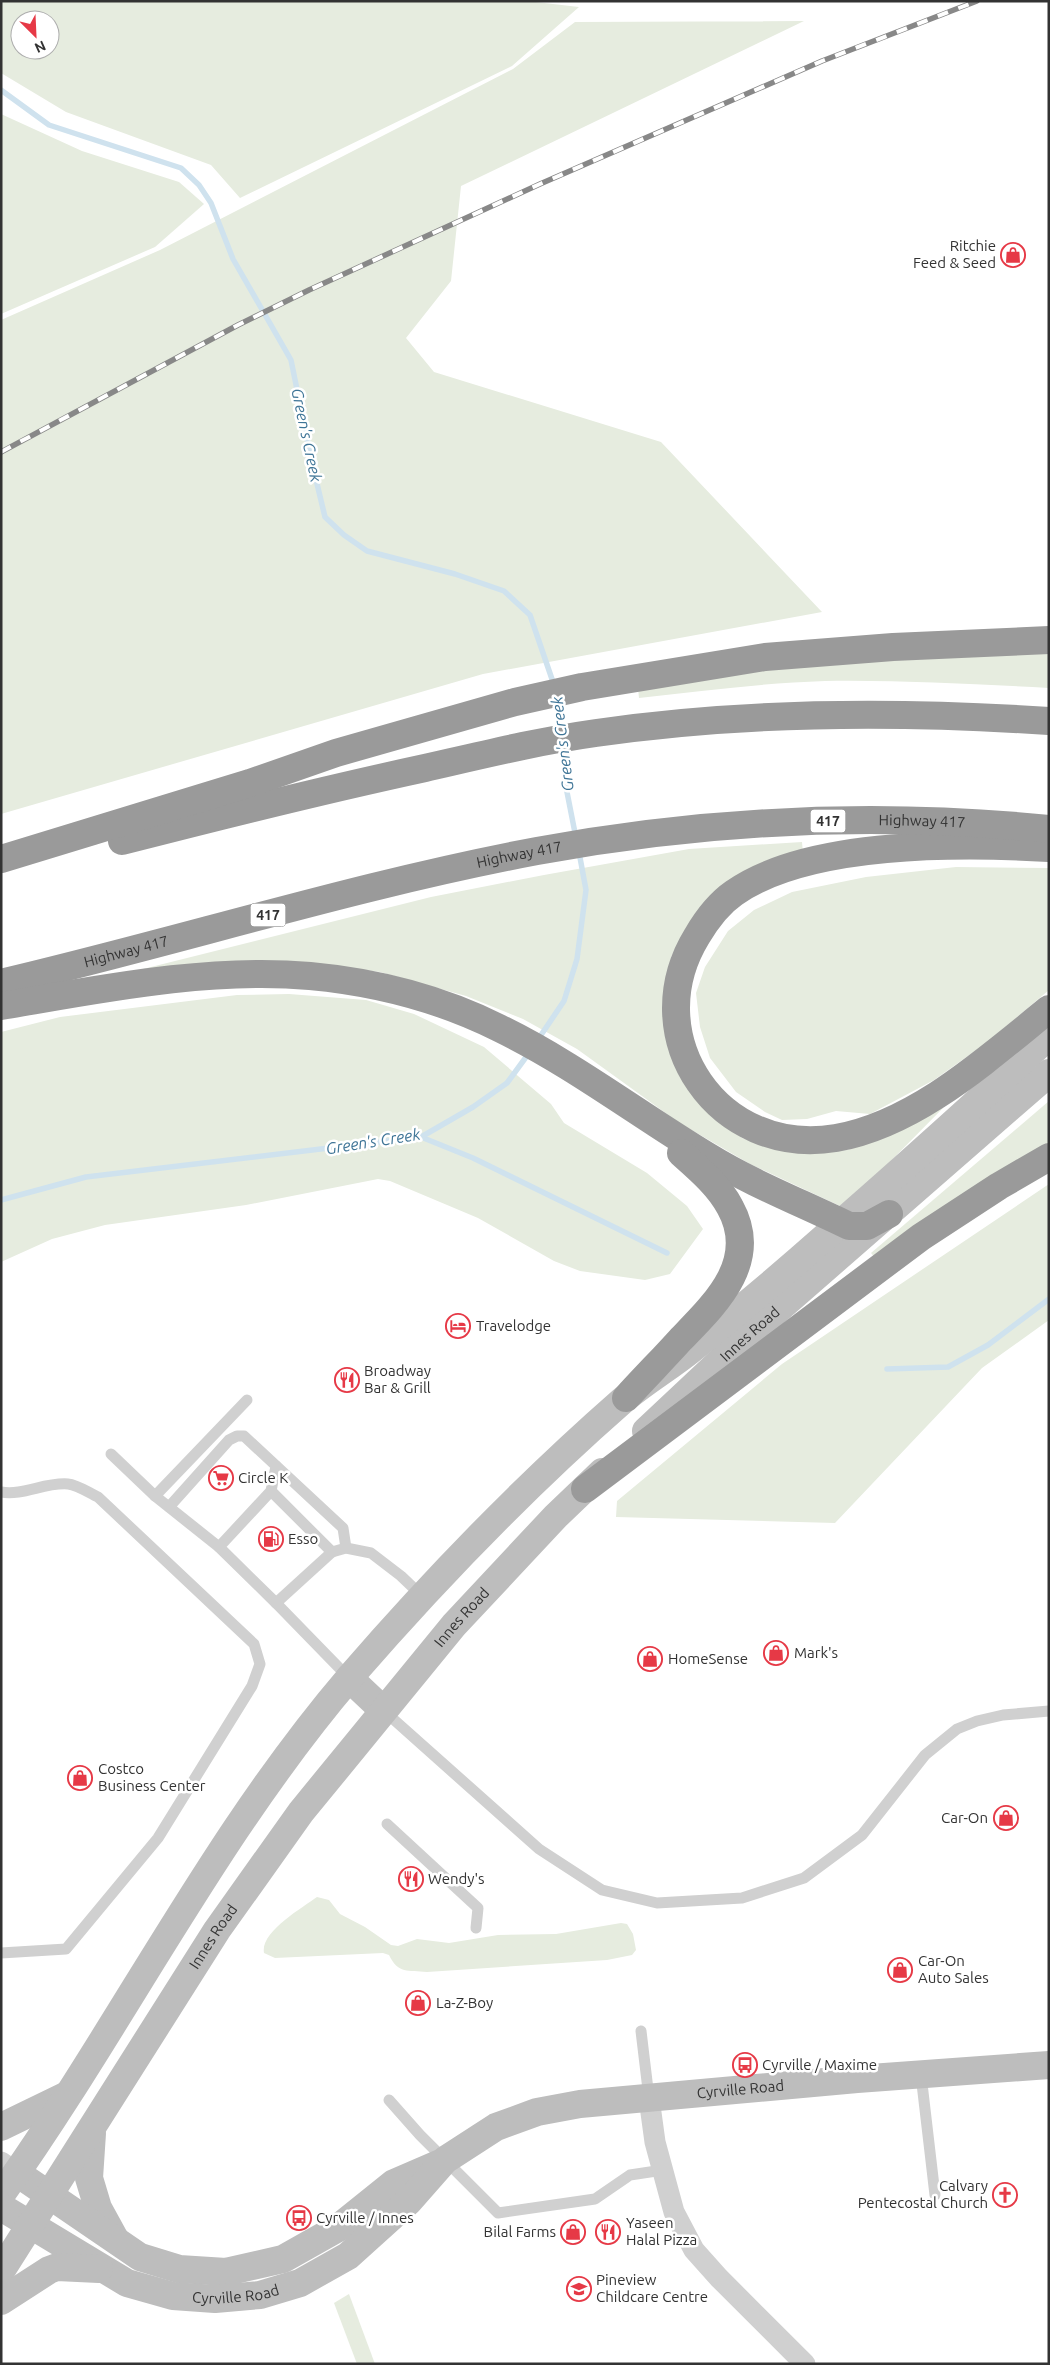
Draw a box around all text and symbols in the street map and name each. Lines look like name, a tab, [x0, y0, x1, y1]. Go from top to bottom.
north arrow	[10, 10, 60, 60]
text: N	[32, 37, 48, 56]
place label: Ritchie Feed & Seed	[913, 237, 996, 271]
shop icon: Ritchie Feed & Seed	[1000, 242, 1026, 268]
water label: Green's Creek	[288, 386, 326, 484]
water label: Green's Creek	[547, 695, 577, 792]
road number: 417	[810, 809, 846, 832]
street label: Highway 417	[879, 811, 966, 831]
street label: Highway 417	[475, 838, 563, 871]
road number: 417	[250, 904, 286, 926]
street label: Highway 417	[82, 932, 170, 970]
water label: Green's Creek	[324, 1125, 422, 1157]
street label: Innes Road	[716, 1303, 783, 1365]
hotel icon: Travelodge	[445, 1313, 471, 1339]
place label: Travelodge	[476, 1317, 551, 1334]
place label: Broadway Bar & Grill	[364, 1362, 431, 1396]
restaurant icon: Broadway Bar & Grill	[334, 1367, 360, 1393]
supermarket icon: Circle K	[208, 1465, 234, 1491]
place label: Circle K	[238, 1469, 288, 1486]
fuel station icon: Esso	[258, 1526, 284, 1552]
place label: Esso	[288, 1530, 318, 1547]
street label: Innes Road	[431, 1584, 493, 1650]
shop icon: Mark's	[763, 1640, 789, 1666]
place label: Mark's	[794, 1644, 838, 1661]
shop icon: HomeSense	[637, 1646, 663, 1672]
place label: HomeSense	[668, 1650, 748, 1667]
place label: Costco Business Center	[98, 1760, 206, 1794]
shop icon: Costco Business Center	[67, 1765, 93, 1791]
shop icon: Car-On	[993, 1805, 1019, 1831]
place label: Car-On	[941, 1809, 988, 1826]
restaurant icon: Wendy's	[398, 1866, 424, 1892]
place label: Wendy's	[428, 1870, 485, 1887]
street label: Innes Road	[186, 1901, 240, 1972]
place label: Car-On Auto Sales	[918, 1952, 989, 1986]
shop icon: Car-On Auto Sales	[887, 1957, 913, 1983]
shop icon: La-Z-Boy	[405, 1990, 431, 2016]
place label: La-Z-Boy	[436, 1994, 493, 2011]
bus stop icon: Cyrville / Maxime	[732, 2052, 758, 2078]
place label: Cyrville / Maxime	[762, 2056, 877, 2073]
street label: Cyrville Road	[696, 2077, 785, 2101]
place label: Calvary Pentecostal Church	[858, 2177, 988, 2211]
church icon: Calvary Pentecostal Church	[992, 2182, 1018, 2208]
bus stop icon: Cyrville / Innes	[286, 2205, 312, 2231]
place label: Cyrville / Innes	[316, 2209, 414, 2226]
place label: Yaseen Halal Pizza	[626, 2214, 697, 2248]
shop icon: Bilal Farms	[560, 2219, 586, 2245]
restaurant icon: Yaseen Halal Pizza	[595, 2219, 621, 2245]
place label: Bilal Farms	[484, 2223, 556, 2240]
place label: Pineview Childcare Centre	[596, 2271, 708, 2305]
school or university icon: Pineview Childcare Centre	[566, 2276, 592, 2302]
street label: Cyrville Road	[192, 2281, 281, 2307]

